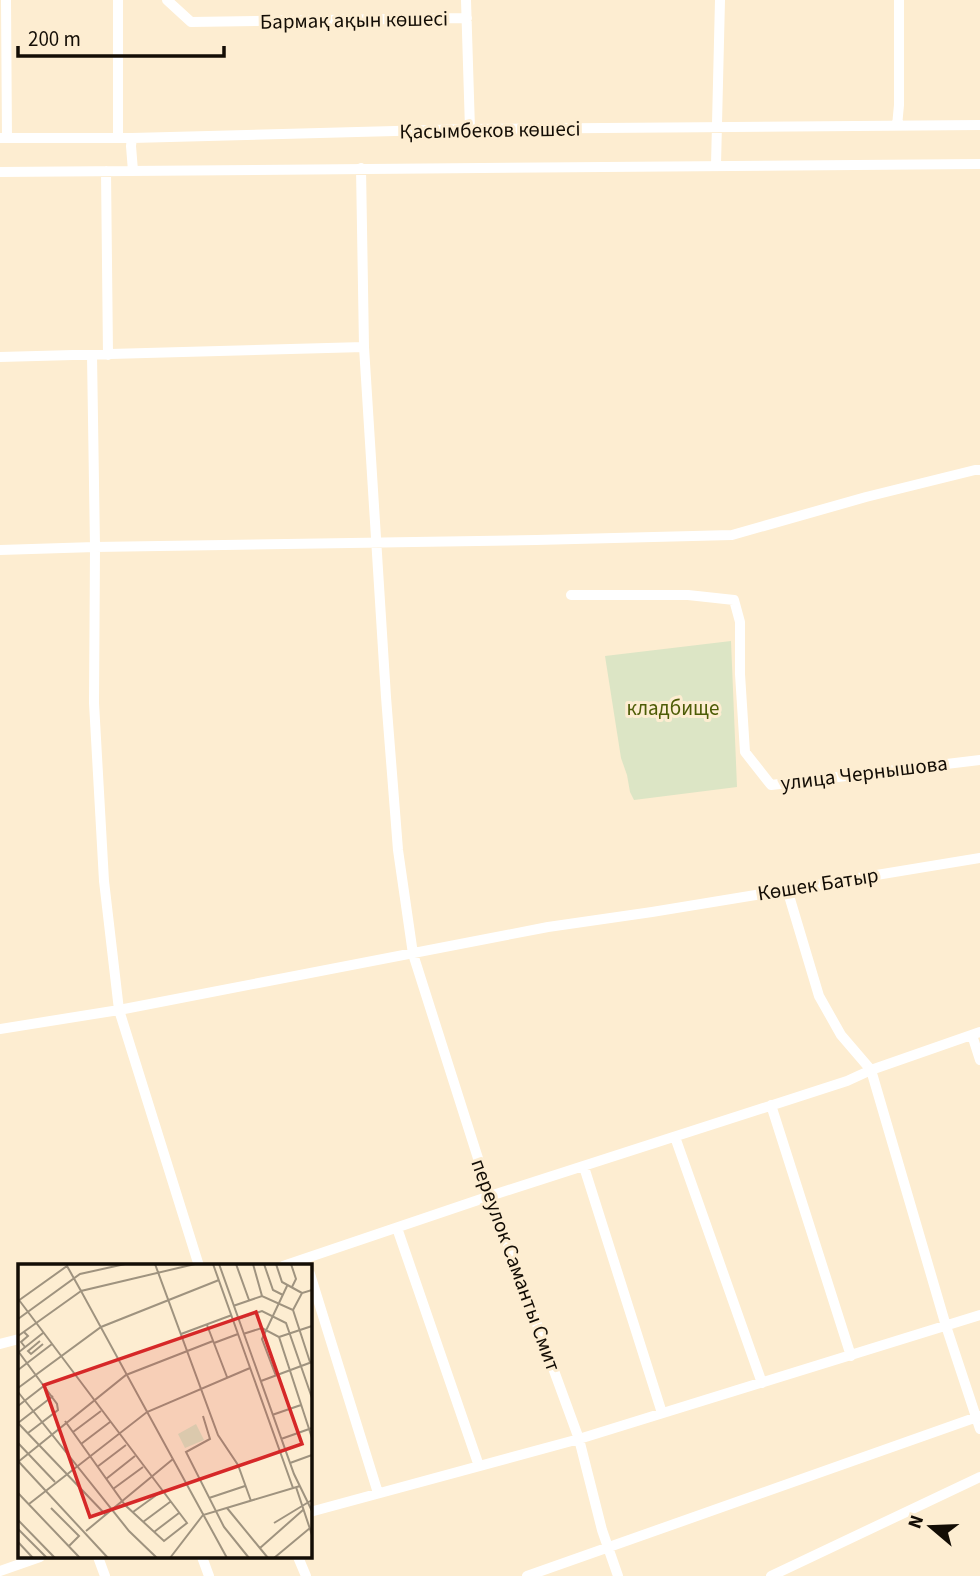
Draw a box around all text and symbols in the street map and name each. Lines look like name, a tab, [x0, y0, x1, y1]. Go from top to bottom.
street label: Бармақ ақын көшесі	[260, 3, 448, 37]
scale bar	[18, 14, 224, 58]
text: 200 m	[28, 24, 81, 54]
street label: Қасымбеков көшесі	[399, 113, 581, 147]
park label: кладбище	[626, 693, 720, 723]
street label: улица Чернышова	[779, 748, 949, 798]
street label: Көшек Батыр	[755, 860, 881, 908]
street label: переулок Саманты Смит	[464, 1155, 569, 1376]
inset map	[18, 1264, 312, 1558]
north arrow	[896, 1492, 966, 1562]
text: N	[902, 1512, 931, 1532]

